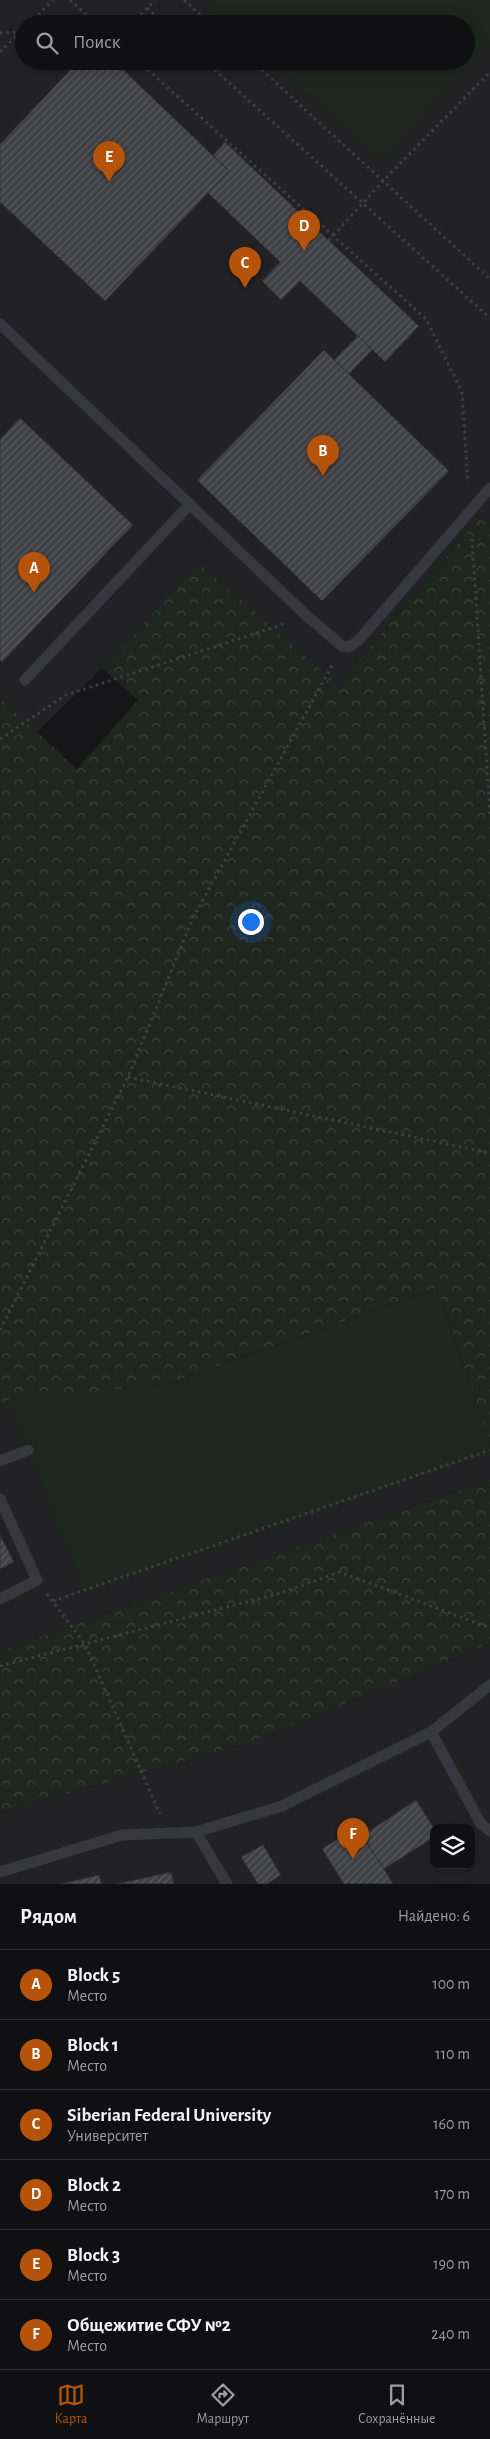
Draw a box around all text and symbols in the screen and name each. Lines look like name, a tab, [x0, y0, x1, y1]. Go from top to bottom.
search box	[15, 15, 475, 70]
icon: search	[33, 29, 61, 57]
text: Поиск	[73, 33, 120, 52]
pin: E	[93, 141, 125, 182]
pin: D	[288, 210, 320, 251]
pin: C	[229, 247, 261, 288]
pin: B	[307, 435, 339, 476]
pin: A	[18, 552, 50, 593]
your location	[238, 909, 264, 935]
pin: F	[337, 1818, 369, 1859]
map controls	[430, 1824, 475, 1869]
button: layers	[430, 1824, 475, 1869]
text: Рядом	[20, 1906, 77, 1927]
text: Найдено: 6	[398, 1908, 470, 1924]
text: Block 5	[67, 1966, 120, 1985]
text: A	[31, 1976, 41, 1992]
text: 100 m	[432, 1976, 470, 1992]
text: Место	[67, 1988, 107, 2004]
text: Block 1	[67, 2036, 119, 2055]
text: B	[31, 2046, 41, 2062]
text: 110 m	[435, 2046, 470, 2062]
text: Место	[67, 2058, 107, 2074]
text: Siberian Federal University	[67, 2106, 271, 2125]
text: C	[32, 2116, 40, 2132]
text: 160 m	[433, 2116, 470, 2132]
text: Университет	[67, 2128, 148, 2144]
text: Block 2	[67, 2176, 121, 2195]
text: D	[31, 2186, 41, 2202]
text: 170 m	[434, 2186, 470, 2202]
text: Место	[67, 2198, 107, 2214]
text: Block 3	[67, 2246, 120, 2265]
text: E	[32, 2256, 40, 2272]
text: 190 m	[433, 2256, 470, 2272]
text: Место	[67, 2268, 107, 2284]
text: Общежитие СФУ №2	[67, 2316, 231, 2335]
text: F	[32, 2326, 40, 2342]
text: 240 m	[431, 2326, 470, 2342]
text: Место	[67, 2338, 107, 2354]
tab: Карта	[55, 2381, 87, 2428]
tab: Маршрут	[196, 2381, 249, 2428]
tab: Сохранённые	[358, 2381, 435, 2428]

